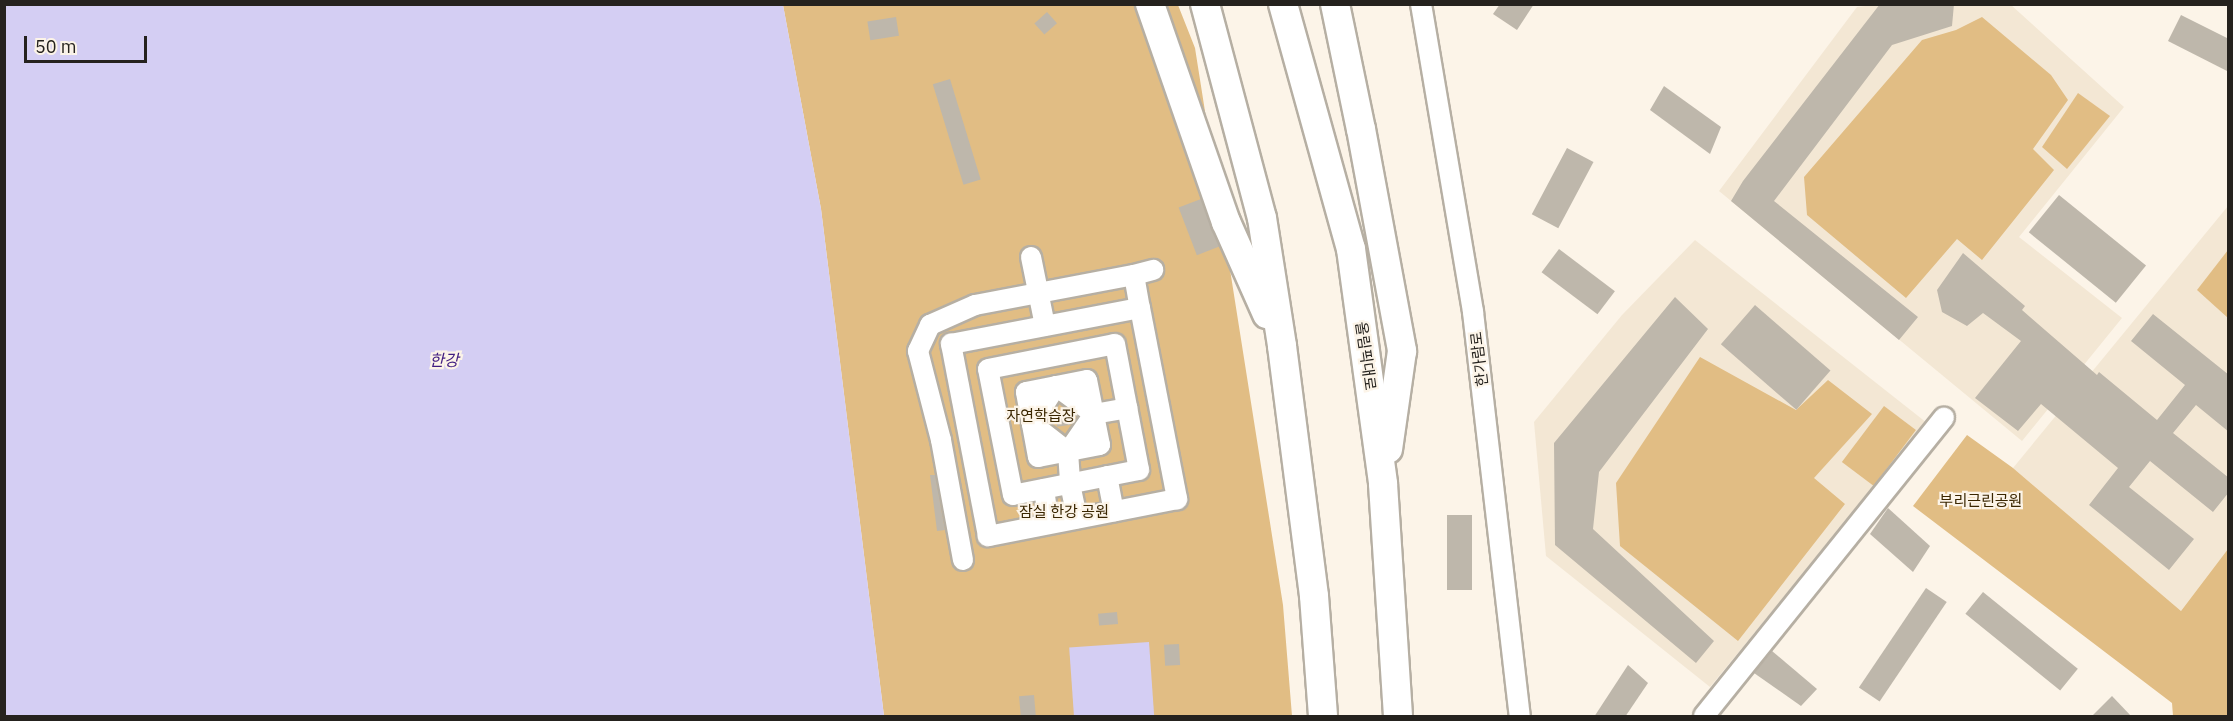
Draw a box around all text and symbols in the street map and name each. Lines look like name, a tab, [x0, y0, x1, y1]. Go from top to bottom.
scale bar	[27, 24, 150, 62]
text: 50 m	[35, 35, 77, 58]
street label: 올림픽대로	[1352, 321, 1380, 391]
street label: 한가람로	[1467, 331, 1491, 387]
water label: 한강	[429, 350, 459, 370]
park label: 자연학습장	[1007, 407, 1075, 425]
park label: 부리근린공원	[1940, 492, 2022, 510]
park label: 잠실 한강 공원	[1019, 503, 1109, 521]

